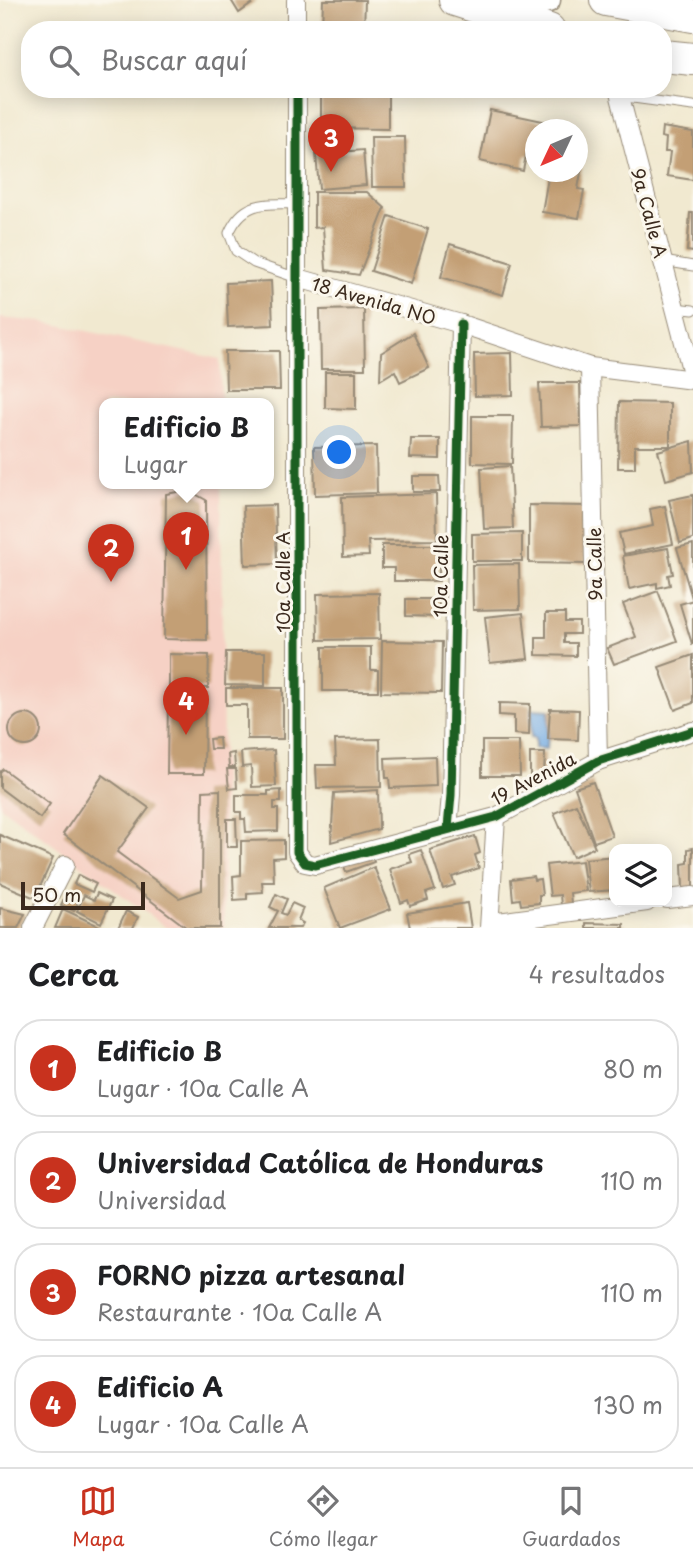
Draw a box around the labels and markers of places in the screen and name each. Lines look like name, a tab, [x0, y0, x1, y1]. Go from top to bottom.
pin: 3	[308, 114, 354, 172]
pin: 1	[163, 512, 209, 570]
pin: 2	[88, 524, 134, 582]
pin: 4	[163, 677, 209, 735]

